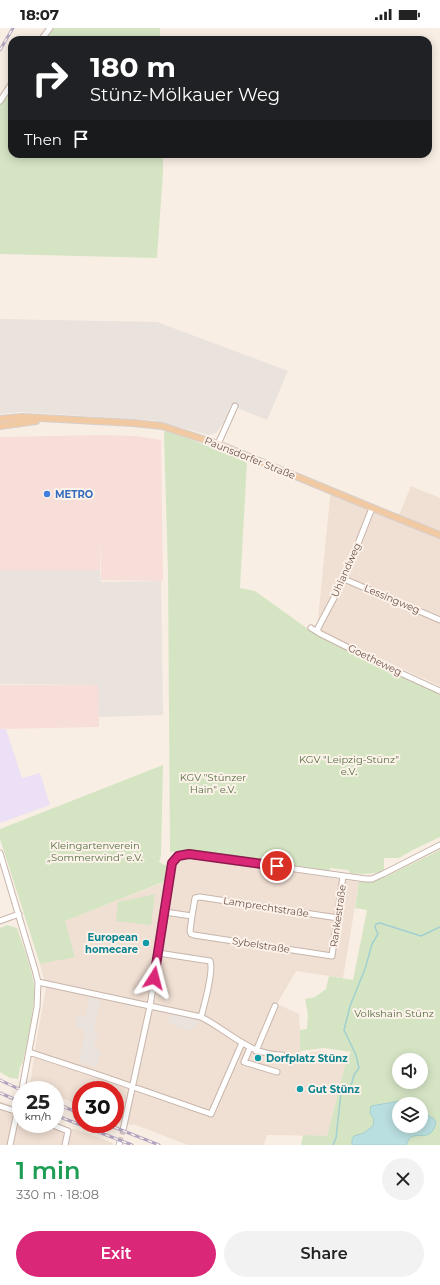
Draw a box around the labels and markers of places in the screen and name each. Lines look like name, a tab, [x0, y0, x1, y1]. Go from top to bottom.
place label: METRO	[55, 488, 94, 501]
marker: METRO	[42, 489, 52, 499]
pin	[260, 849, 294, 883]
place label: European homecare	[85, 931, 138, 956]
marker: European homecare	[141, 938, 151, 948]
place label: Dorfplatz Stünz	[266, 1052, 348, 1065]
marker: Dorfplatz Stünz	[253, 1053, 263, 1063]
place label: Gut Stünz	[308, 1083, 360, 1096]
marker: Gut Stünz	[295, 1084, 305, 1094]

